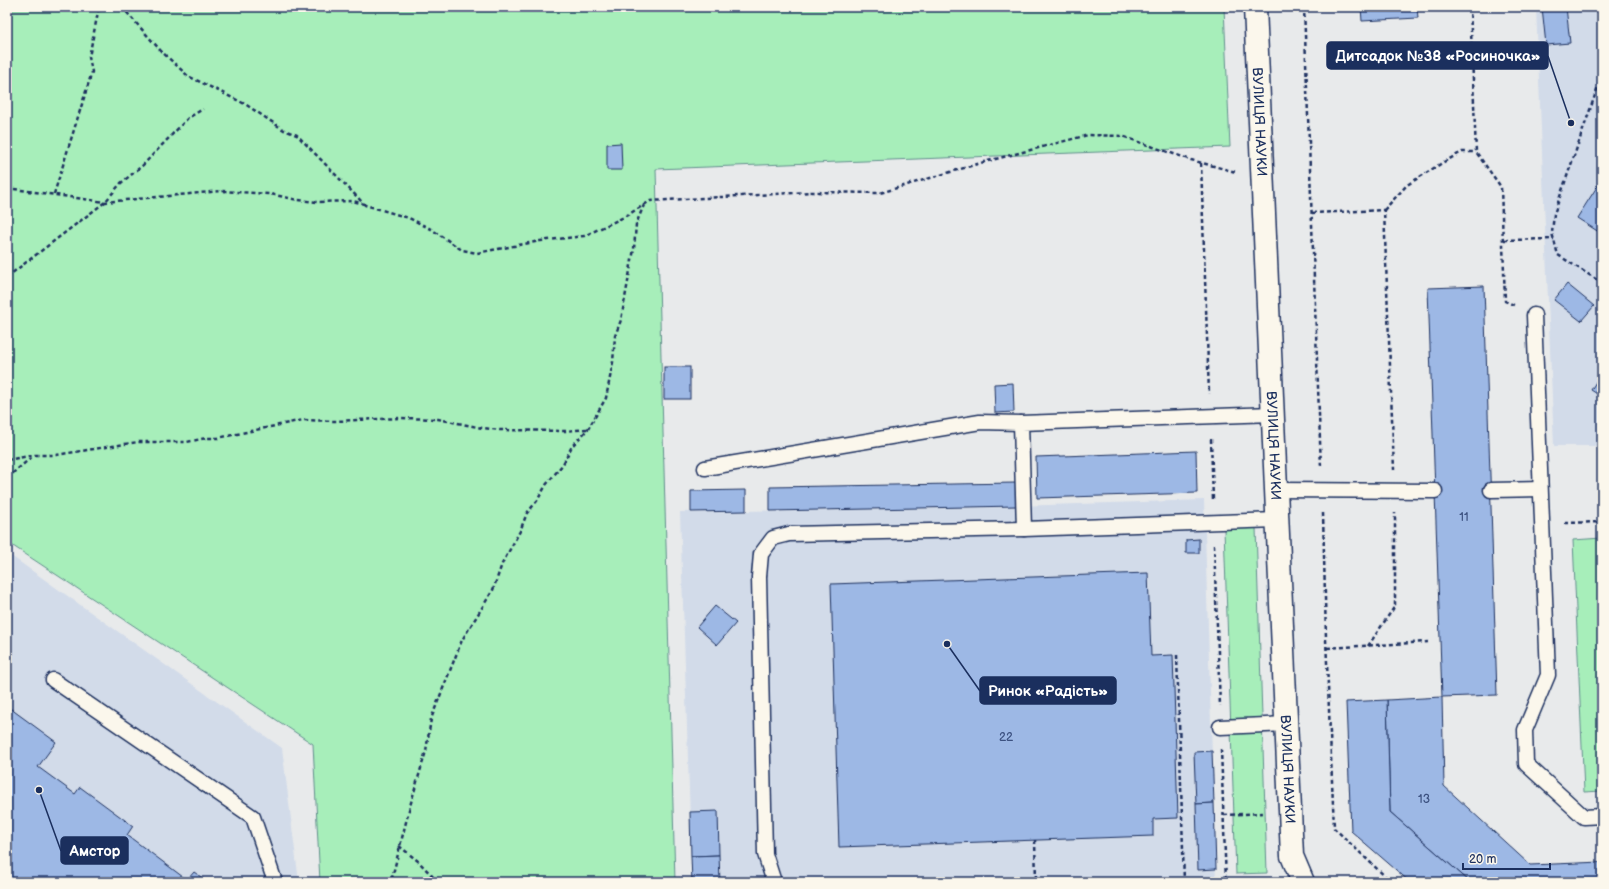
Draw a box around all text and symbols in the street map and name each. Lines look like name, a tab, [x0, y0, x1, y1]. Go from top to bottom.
callout: Дитсадок №38 «Росиночка»	[1327, 42, 1548, 69]
text: Дитсадок №38 «Росиночка»	[1335, 47, 1541, 66]
street label: ВУЛИЦЯ НАУКИ	[1249, 67, 1270, 177]
street label: ВУЛИЦЯ НАУКИ	[1263, 391, 1284, 500]
house number: 11	[1459, 510, 1469, 525]
callout: Ринок «Радість»	[980, 677, 1116, 704]
text: Ринок «Радість»	[988, 682, 1108, 701]
street label: ВУЛИЦЯ НАУКИ	[1277, 714, 1299, 824]
house number: 22	[999, 730, 1013, 745]
house number: 13	[1418, 792, 1430, 807]
callout: Амстор	[61, 837, 128, 864]
text: Амстор	[69, 842, 121, 861]
scale bar	[1463, 845, 1550, 871]
text: 20 m	[1469, 852, 1496, 867]

